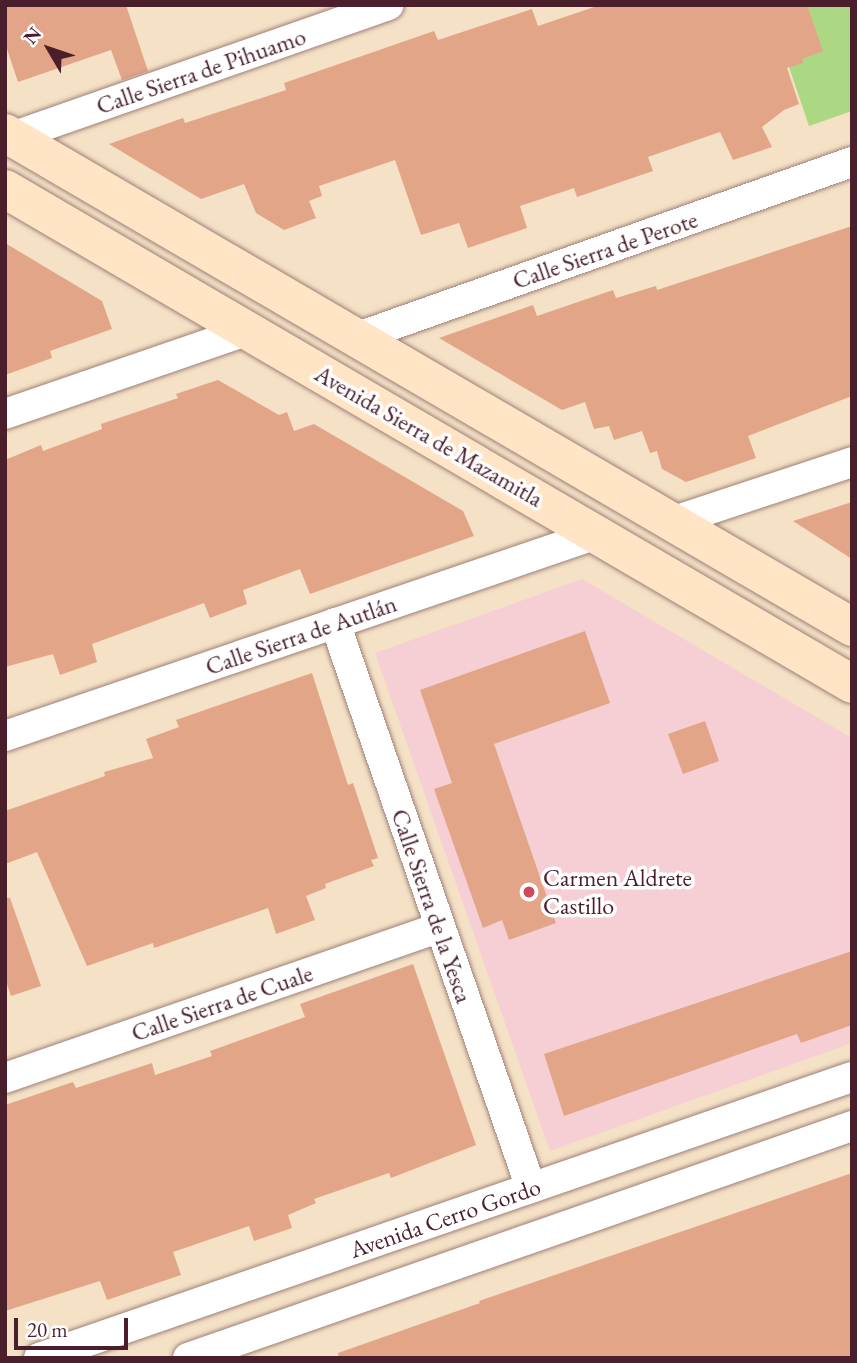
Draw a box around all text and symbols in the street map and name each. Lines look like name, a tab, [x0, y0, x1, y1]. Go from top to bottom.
north arrow	[14, 14, 84, 84]
text: N	[18, 22, 47, 49]
street label: Calle Sierra de Pihuamo	[92, 22, 310, 120]
street label: Calle Sierra de Perote	[509, 205, 701, 295]
street label: Avenida Sierra de Mazamitla	[310, 359, 548, 513]
street label: Calle Sierra de Autlán	[202, 589, 400, 681]
street label: Calle Sierra de la Yesca	[385, 805, 479, 1007]
place label: Carmen Aldrete Castillo	[543, 864, 692, 920]
marker: Carmen Aldrete Castillo	[521, 884, 537, 900]
street label: Calle Sierra de Cuale	[128, 958, 316, 1048]
street label: Avenida Cerro Gordo	[346, 1172, 544, 1264]
scale bar	[18, 1304, 131, 1348]
text: 20 m	[27, 1316, 68, 1343]

